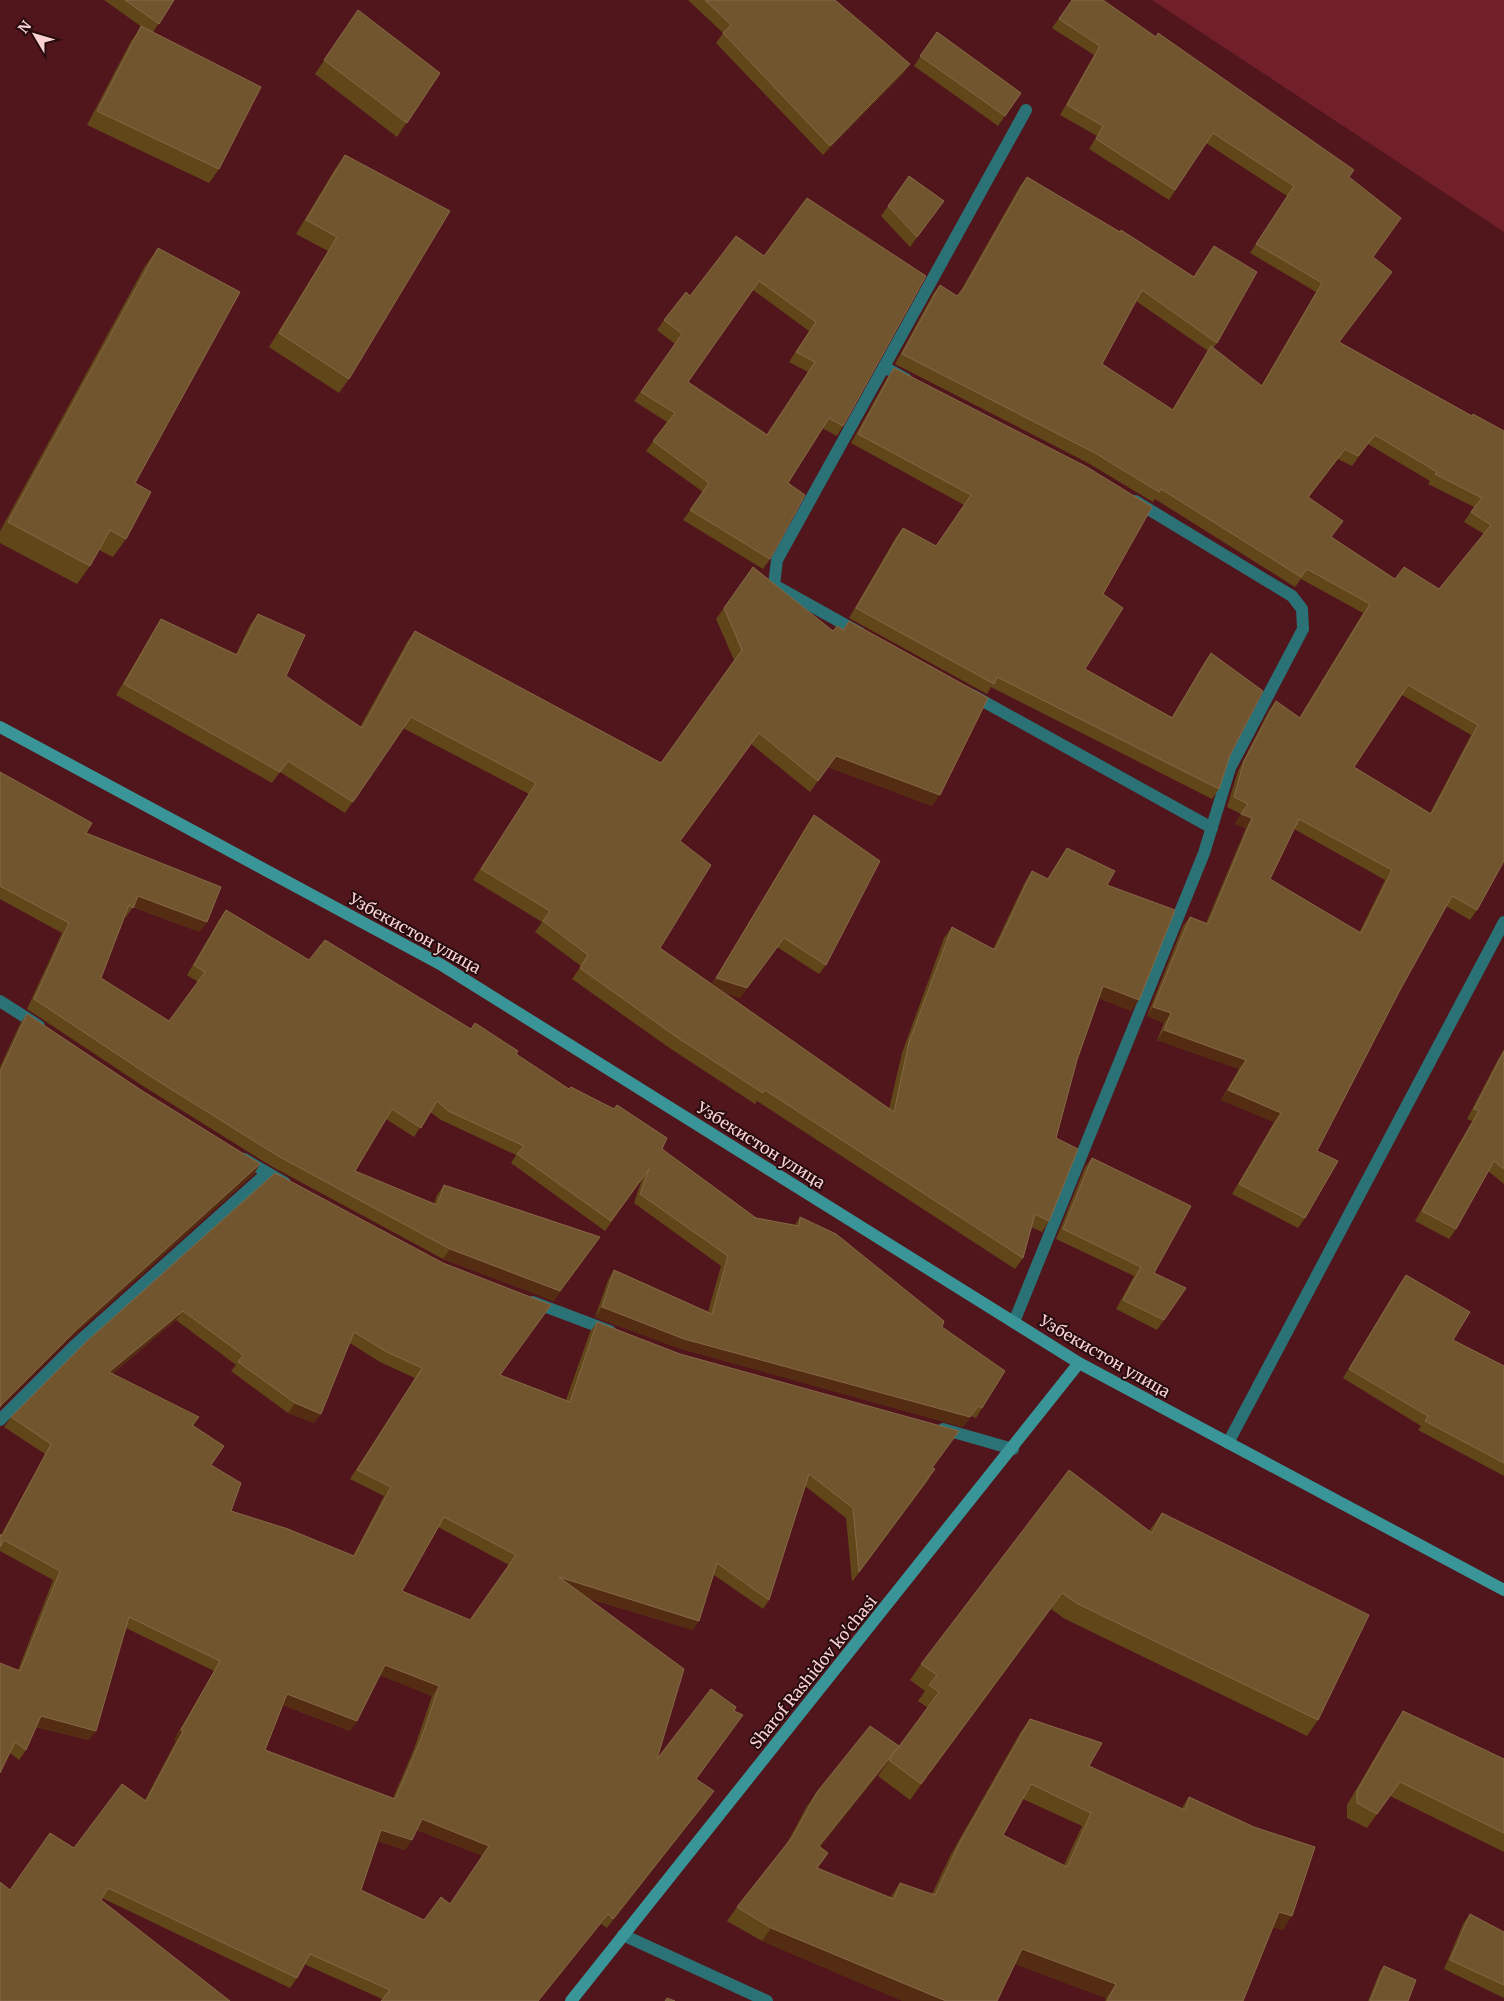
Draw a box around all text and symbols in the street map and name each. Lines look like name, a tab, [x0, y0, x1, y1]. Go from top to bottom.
north arrow	[10, 10, 60, 60]
text: N	[14, 17, 35, 37]
street label: Узбекистон улица	[345, 888, 485, 978]
street label: Узбекистон улица	[692, 1097, 829, 1193]
street label: Узбекистон улица	[1035, 1310, 1174, 1402]
street label: Sharof Rashidov ko'chasi	[745, 1591, 881, 1753]

